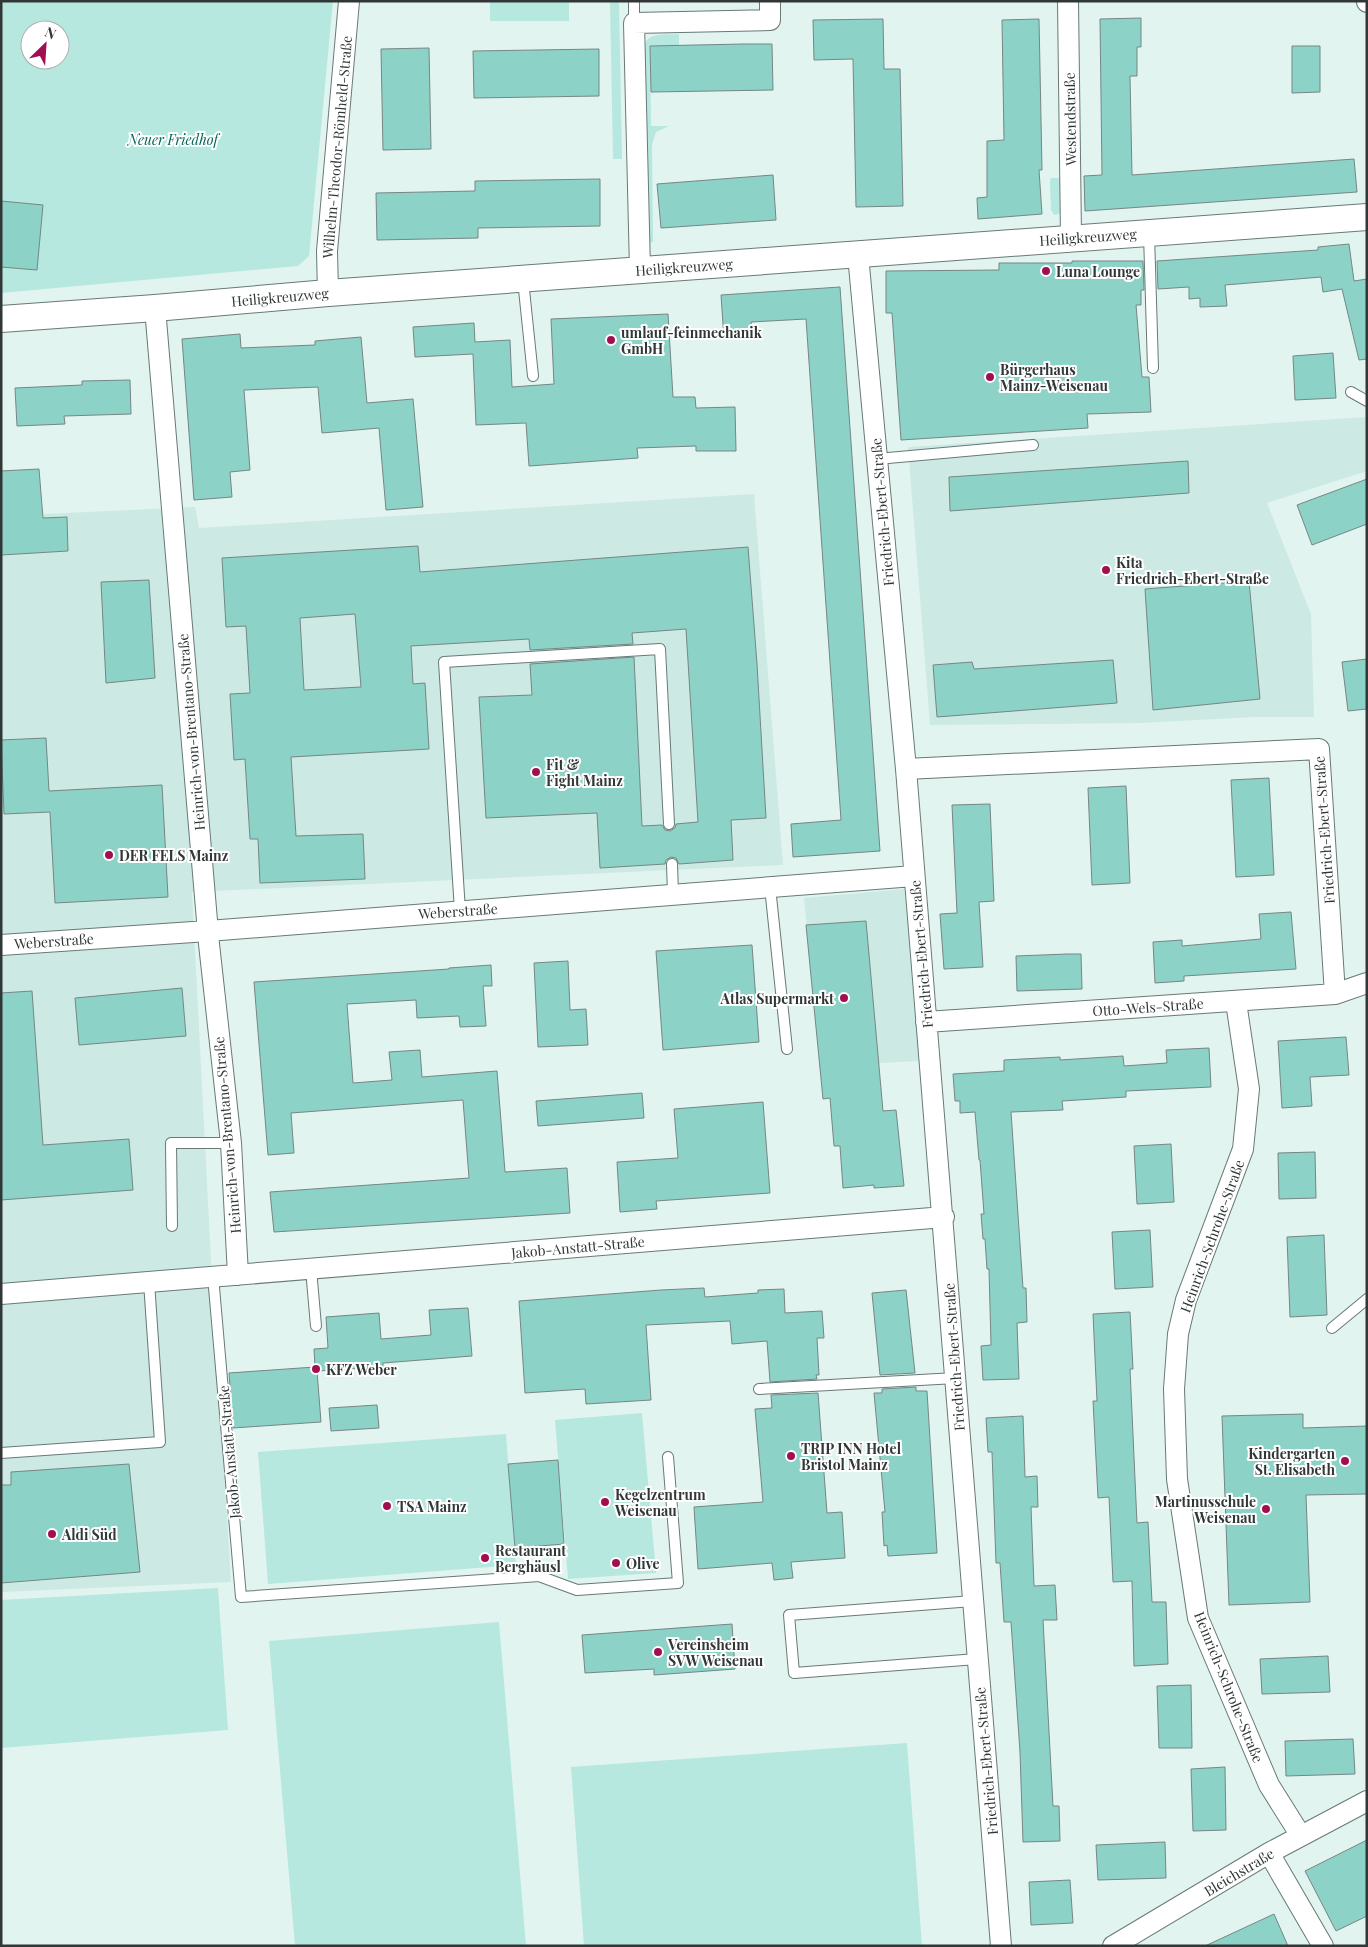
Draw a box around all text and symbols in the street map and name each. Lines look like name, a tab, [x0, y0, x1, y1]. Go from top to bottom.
north arrow	[20, 20, 70, 70]
text: N	[42, 22, 59, 44]
street label: Wilhelm-Theodor-Römheld-Straße	[318, 35, 356, 260]
street label: Westendstraße	[1060, 72, 1080, 167]
park label: Neuer Friedhof	[126, 130, 220, 149]
street label: Heiligkreuzweg	[1039, 224, 1138, 250]
street label: Heiligkreuzweg	[635, 254, 734, 280]
place label: Luna Lounge	[1056, 262, 1140, 281]
marker: Luna Lounge	[1040, 265, 1052, 277]
street label: Heiligkreuzweg	[231, 283, 330, 311]
place label: umlauf-feinmechanik GmbH	[621, 323, 763, 358]
marker: umlauf-feinmechanik GmbH	[605, 334, 617, 346]
place label: Bürgerhaus Mainz-Weisenau	[1000, 360, 1108, 395]
marker: Bürgerhaus Mainz-Weisenau	[984, 371, 996, 383]
street label: Friedrich-Ebert-Straße	[866, 437, 898, 587]
place label: Kita Friedrich-Ebert-Straße	[1116, 553, 1269, 588]
marker: Kita Friedrich-Ebert-Straße	[1100, 564, 1112, 576]
street label: Heinrich-von-Brentano-Straße	[173, 633, 209, 831]
place label: Fit & Fight Mainz	[546, 755, 623, 790]
street label: Friedrich-Ebert-Straße	[1309, 755, 1339, 905]
marker: Fit & Fight Mainz	[530, 766, 542, 778]
place label: DER FELS Mainz	[119, 846, 229, 865]
marker: DER FELS Mainz	[103, 849, 115, 861]
street label: Friedrich-Ebert-Straße	[905, 879, 937, 1029]
street label: Weberstraße	[417, 899, 498, 923]
street label: Weberstraße	[13, 929, 94, 953]
place label: Atlas Supermarkt	[720, 989, 834, 1008]
marker: Atlas Supermarkt	[838, 992, 850, 1004]
street label: Otto-Wels-Straße	[1092, 994, 1204, 1020]
street label: Heinrich-von-Brentano-Straße	[209, 1036, 245, 1234]
street label: Heinrich-Schrohe-Straße	[1175, 1157, 1249, 1315]
street label: Jakob-Anstatt-Straße	[510, 1232, 645, 1262]
street label: Friedrich-Ebert-Straße	[939, 1282, 969, 1432]
place label: KFZ Weber	[326, 1360, 397, 1379]
marker: KFZ Weber	[310, 1363, 322, 1375]
street label: Jakob-Anstatt-Straße	[214, 1385, 244, 1520]
place label: TRIP INN Hotel Bristol Mainz	[801, 1439, 902, 1474]
place label: Kindergarten St. Elisabeth	[1248, 1444, 1335, 1479]
marker: TRIP INN Hotel Bristol Mainz	[785, 1450, 797, 1462]
marker: Kindergarten St. Elisabeth	[1339, 1455, 1351, 1467]
place label: Kegelzentrum Weisenau	[614, 1485, 706, 1520]
place label: Martinusschule Weisenau	[1155, 1492, 1257, 1527]
marker: Kegelzentrum Weisenau	[599, 1496, 611, 1508]
place label: TSA Mainz	[397, 1497, 467, 1516]
marker: TSA Mainz	[381, 1500, 393, 1512]
marker: Martinusschule Weisenau	[1260, 1503, 1272, 1515]
place label: Aldi Süd	[61, 1525, 117, 1544]
marker: Aldi Süd	[46, 1528, 58, 1540]
place label: Restaurant Berghäusl	[495, 1541, 566, 1576]
marker: Restaurant Berghäusl	[479, 1552, 491, 1564]
place label: Olive	[626, 1554, 660, 1573]
marker: Olive	[610, 1557, 622, 1569]
street label: Heinrich-Schrohe-Straße	[1190, 1609, 1268, 1765]
place label: Vereinsheim SVW Weisenau	[667, 1635, 764, 1670]
marker: Vereinsheim SVW Weisenau	[652, 1646, 664, 1658]
street label: Friedrich-Ebert-Straße	[970, 1686, 1002, 1836]
street label: Bleichstraße	[1201, 1844, 1277, 1900]

